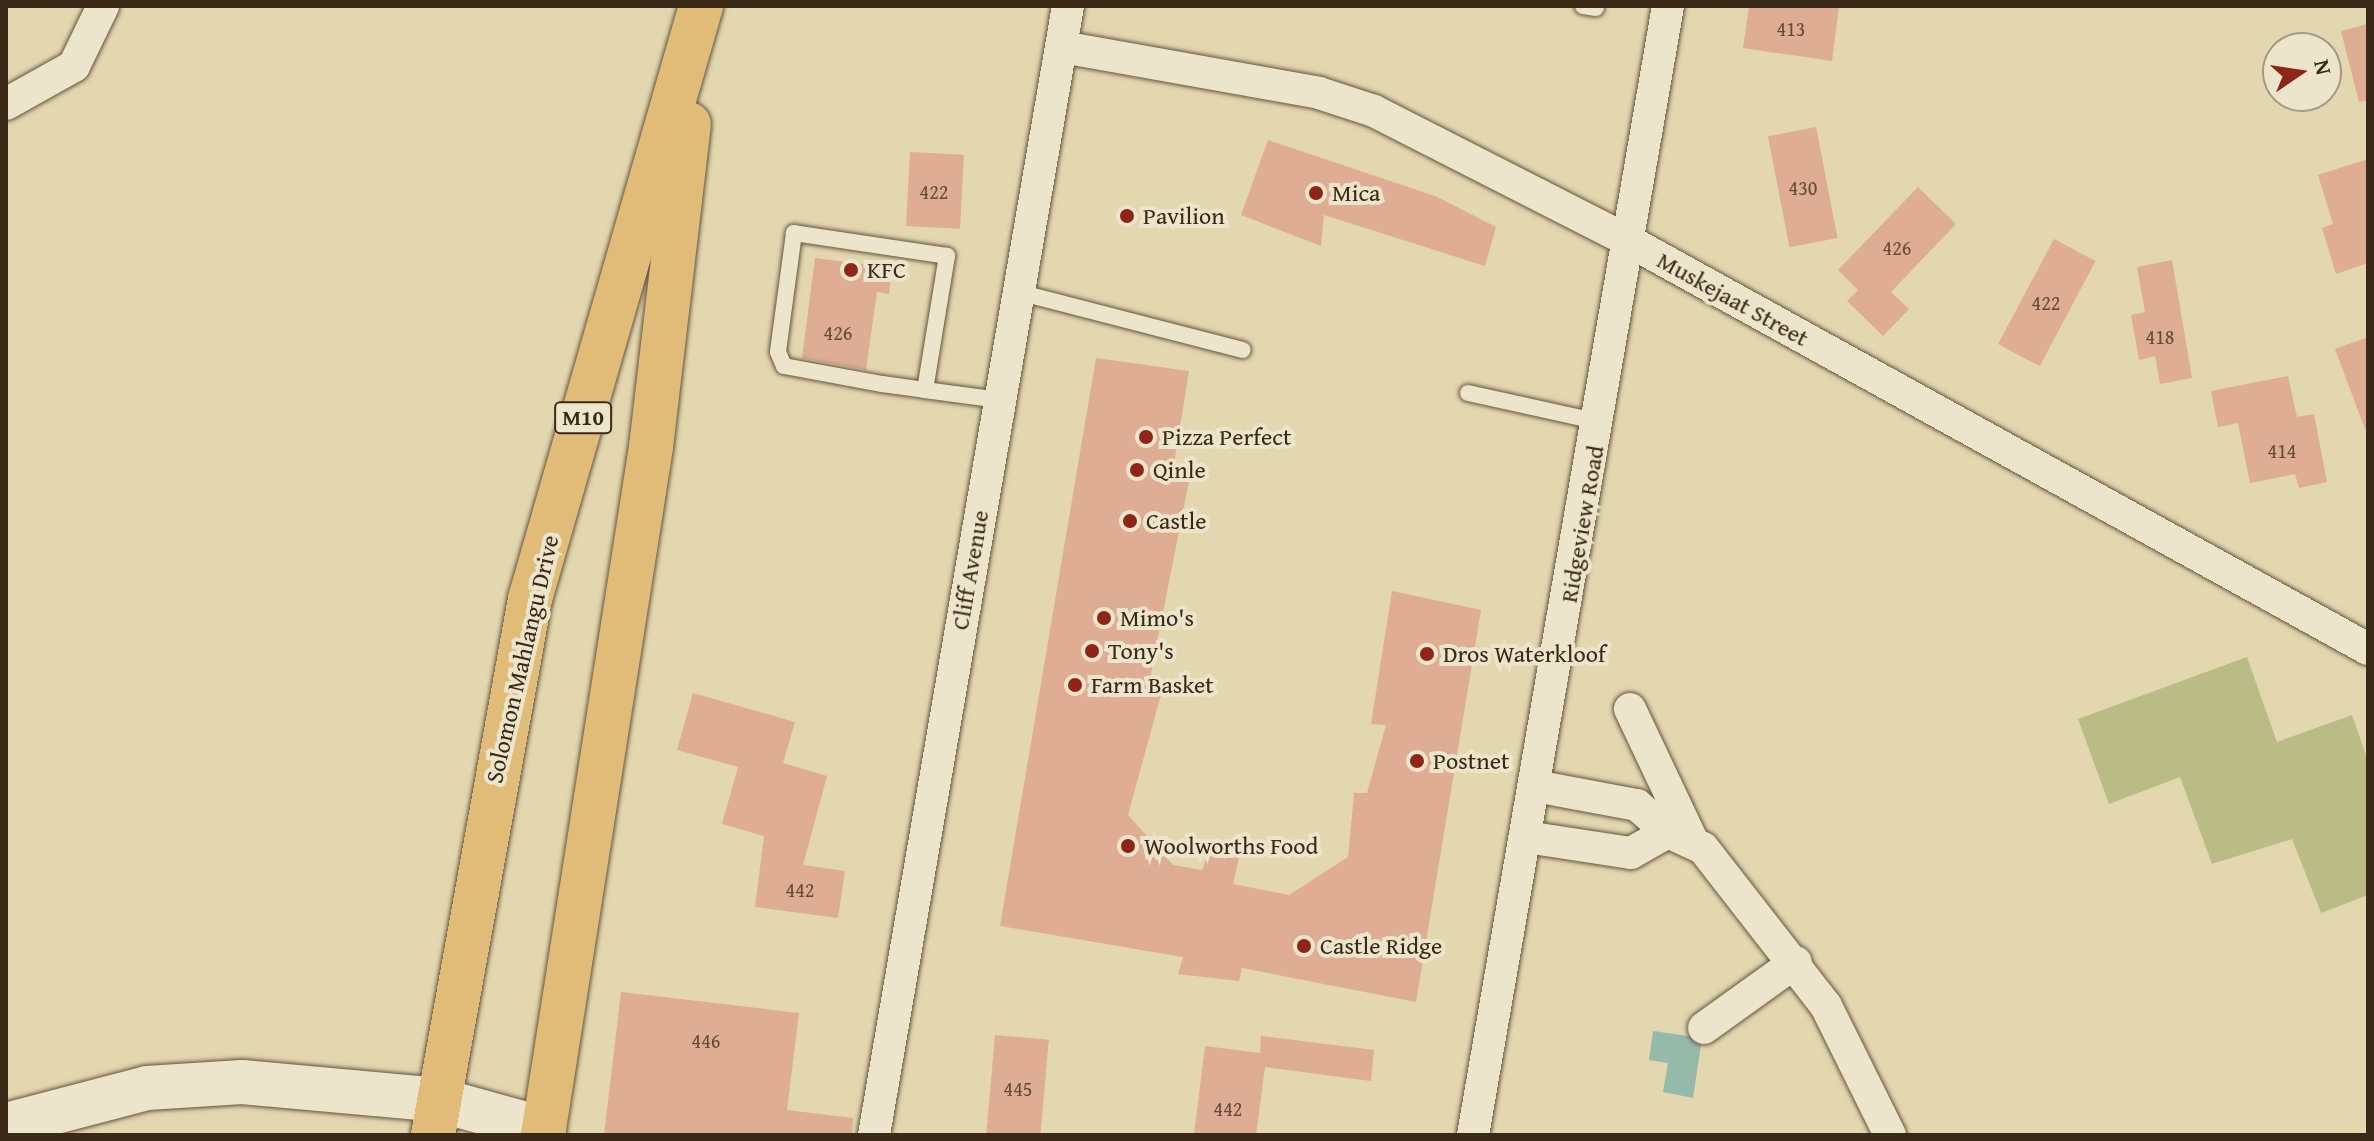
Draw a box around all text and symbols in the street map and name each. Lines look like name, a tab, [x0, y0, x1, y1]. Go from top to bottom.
house number: 413	[1777, 16, 1805, 40]
north arrow	[2262, 32, 2342, 112]
text: N	[2306, 56, 2341, 78]
house number: 430	[1789, 175, 1817, 199]
house number: 422	[920, 179, 948, 203]
place label: Mica	[1332, 179, 1380, 207]
marker: Mica	[1307, 184, 1325, 202]
place label: Pavilion	[1143, 202, 1225, 230]
marker: Pavilion	[1118, 207, 1136, 225]
house number: 426	[1883, 235, 1911, 259]
street label: Muskejaat Street	[1652, 245, 1814, 353]
place label: KFC	[867, 256, 906, 284]
marker: KFC	[842, 261, 860, 279]
house number: 422	[2032, 290, 2060, 314]
house number: 426	[824, 320, 852, 344]
house number: 418	[2146, 324, 2174, 348]
road number: M10	[553, 400, 613, 436]
place label: Pizza Perfect	[1162, 423, 1291, 451]
marker: Pizza Perfect	[1137, 428, 1155, 446]
house number: 414	[2268, 438, 2296, 462]
street label: Ridgeview Road	[1554, 443, 1610, 605]
place label: Qinle	[1153, 456, 1206, 484]
marker: Qinle	[1128, 461, 1146, 479]
place label: Castle	[1146, 507, 1206, 535]
street label: Cliff Avenue	[945, 508, 995, 632]
marker: Castle	[1121, 512, 1139, 530]
street label: Solomon Mahlangu Drive	[479, 532, 565, 786]
place label: Mimo's	[1120, 604, 1194, 632]
marker: Mimo's	[1095, 609, 1113, 627]
place label: Tony's	[1108, 637, 1174, 665]
place label: Dros Waterkloof	[1443, 640, 1606, 668]
marker: Tony's	[1083, 642, 1101, 660]
marker: Dros Waterkloof	[1418, 645, 1436, 663]
place label: Farm Basket	[1091, 671, 1214, 699]
marker: Farm Basket	[1066, 676, 1084, 694]
place label: Postnet	[1433, 747, 1509, 775]
marker: Postnet	[1408, 752, 1426, 770]
place label: Woolworths Food	[1144, 832, 1318, 860]
marker: Woolworths Food	[1119, 837, 1137, 855]
house number: 442	[786, 877, 814, 901]
place label: Castle Ridge	[1320, 932, 1442, 960]
marker: Castle Ridge	[1295, 937, 1313, 955]
house number: 446	[692, 1028, 720, 1052]
house number: 445	[1004, 1076, 1032, 1100]
house number: 442	[1214, 1096, 1242, 1120]

